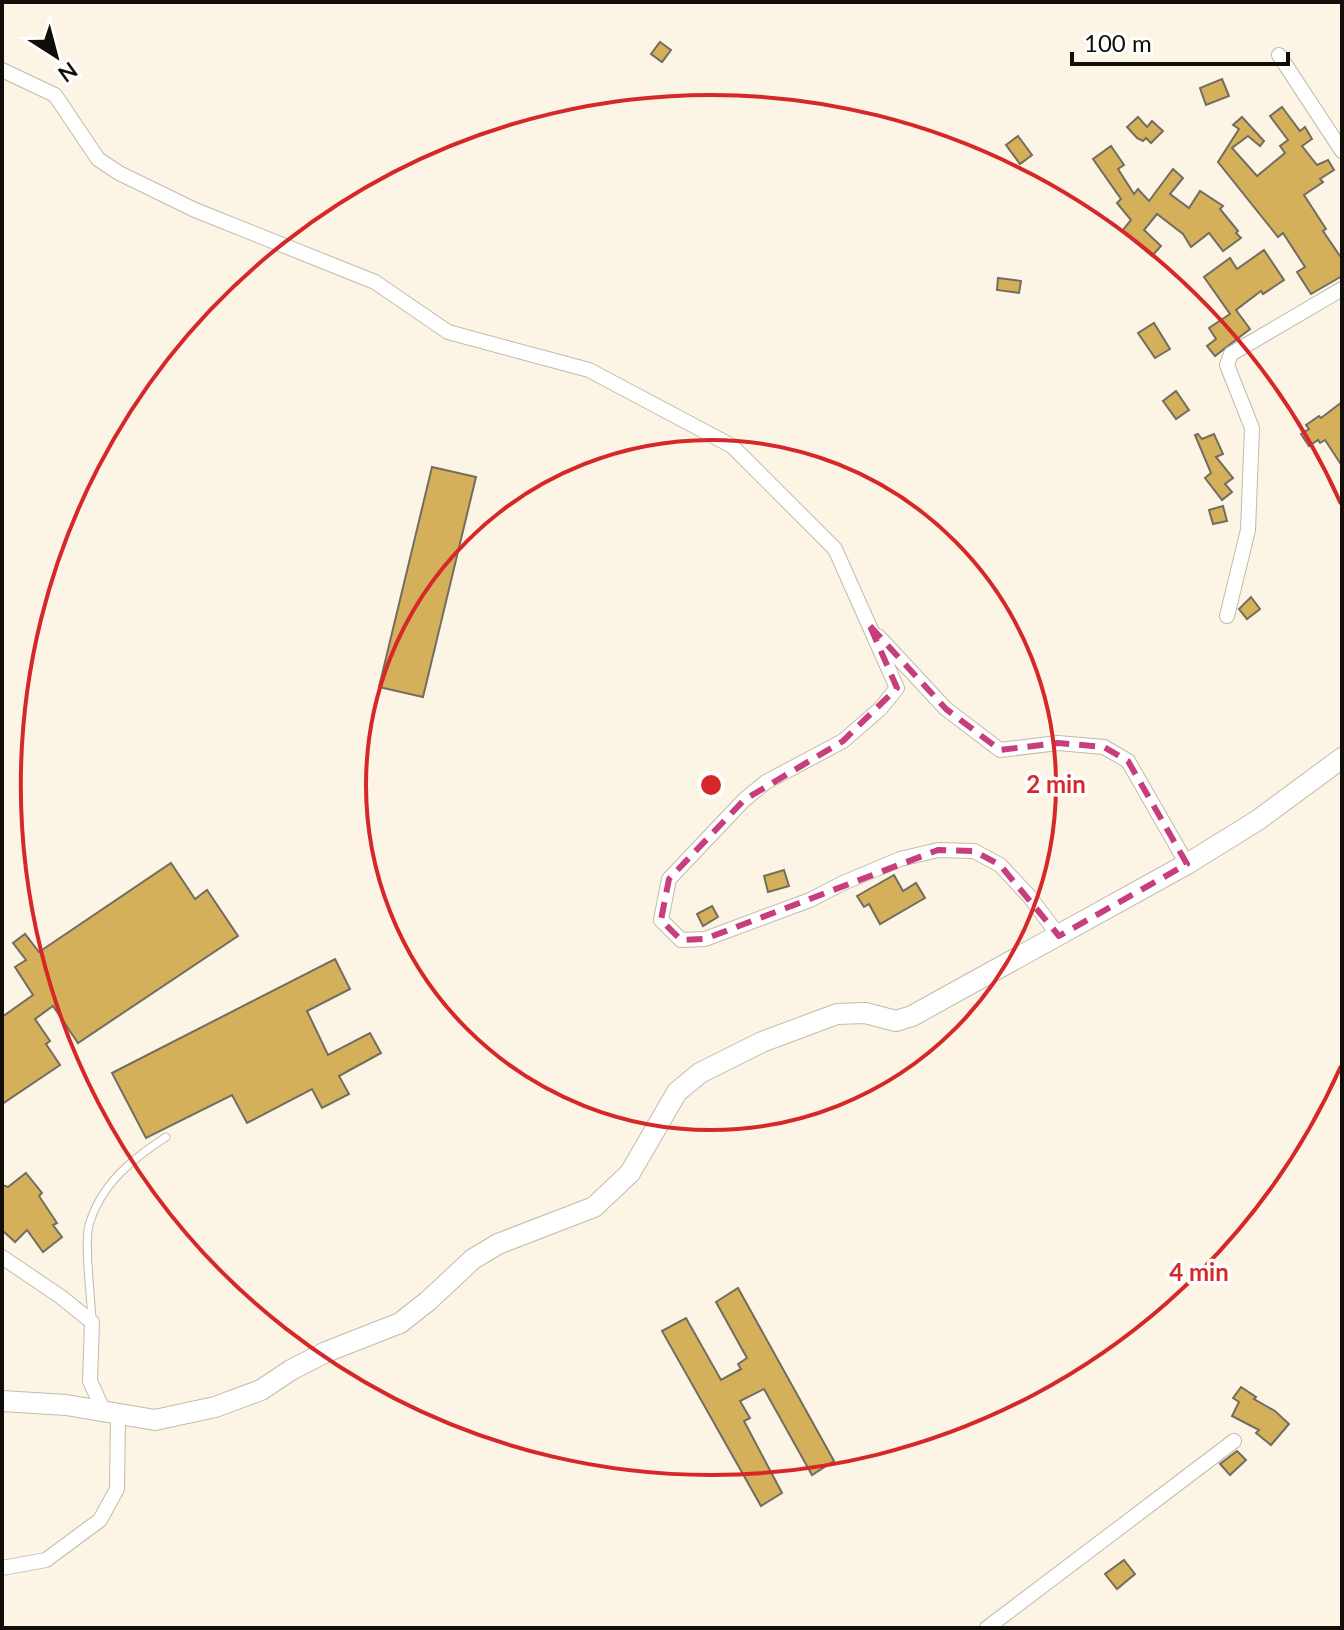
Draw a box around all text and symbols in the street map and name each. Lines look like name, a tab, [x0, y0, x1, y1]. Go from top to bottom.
north arrow	[16, 16, 96, 96]
scale bar	[1072, 16, 1288, 66]
text: 100 m	[1084, 28, 1152, 57]
text: N	[53, 57, 83, 88]
text: 2 min	[1026, 769, 1086, 798]
centre of rings	[697, 771, 725, 799]
text: 4 min	[1169, 1257, 1229, 1286]

